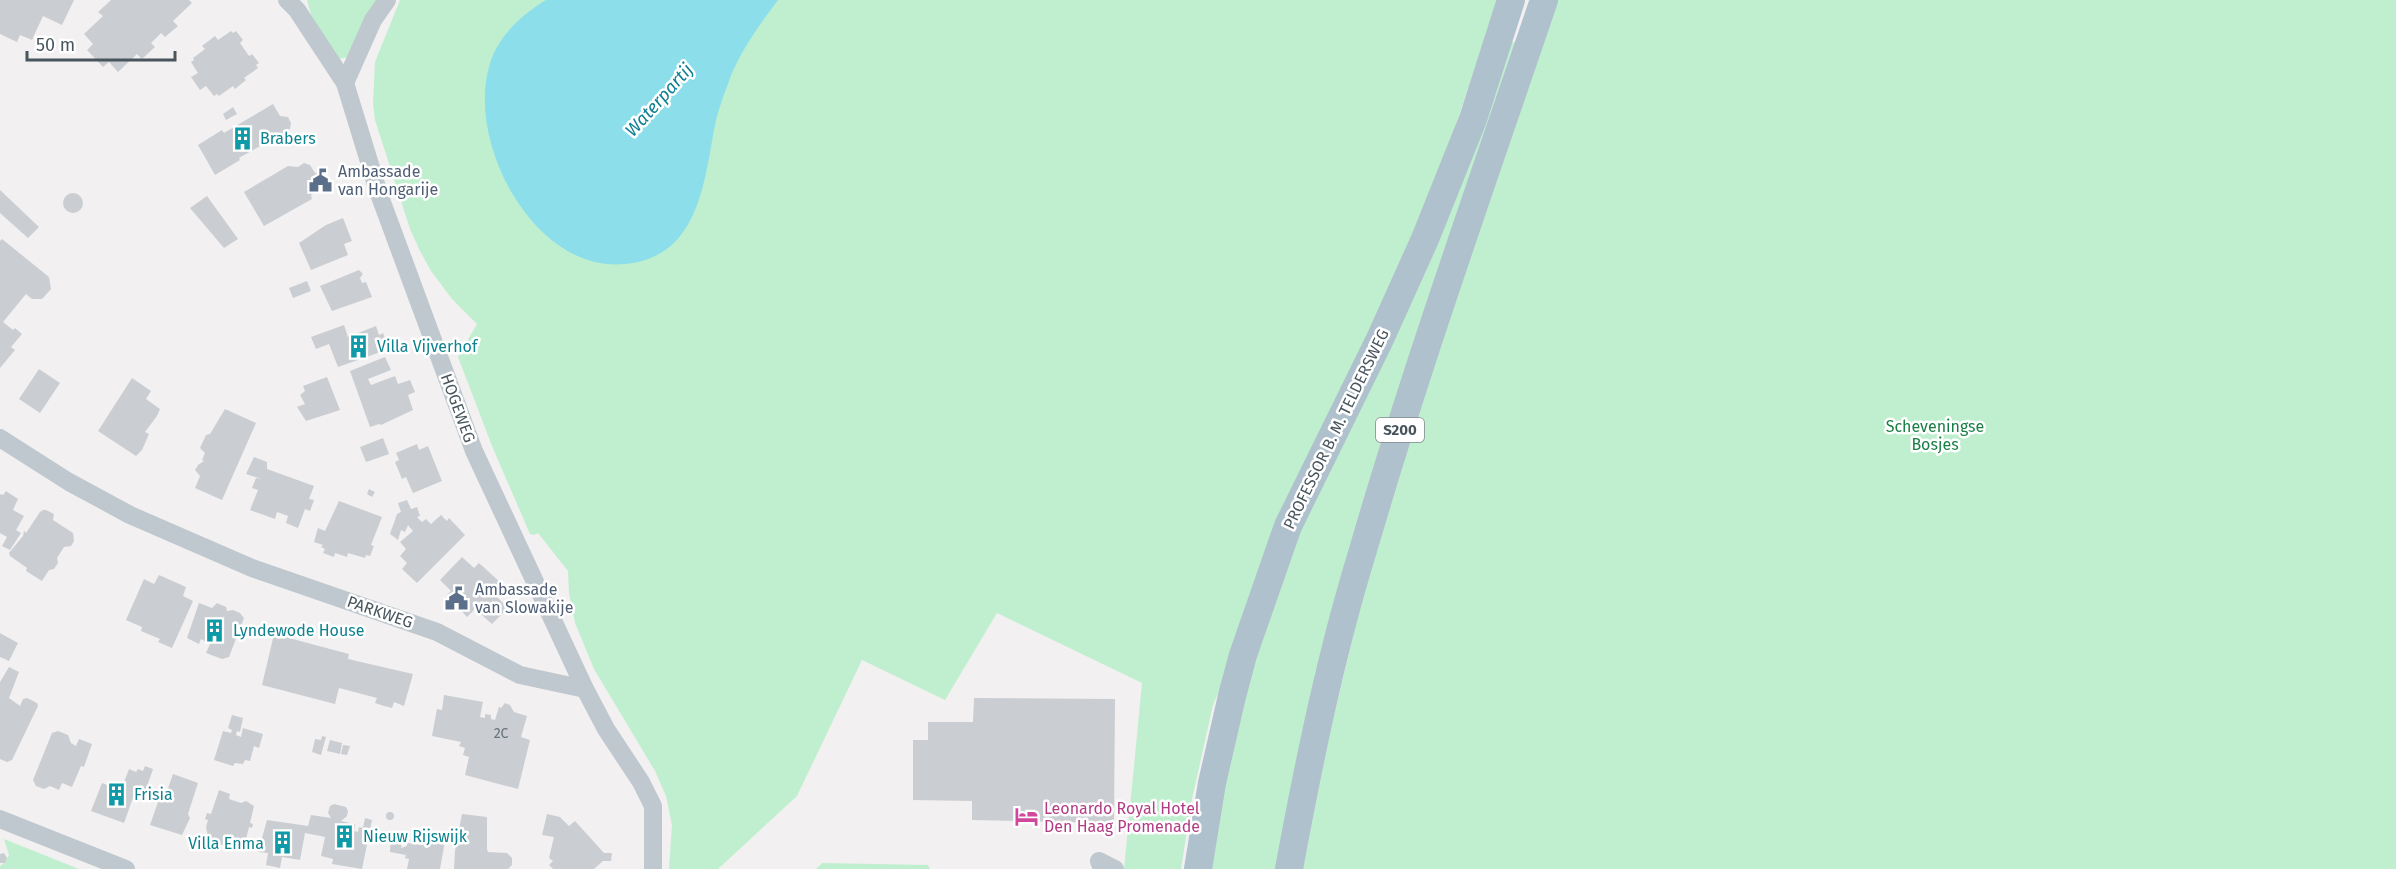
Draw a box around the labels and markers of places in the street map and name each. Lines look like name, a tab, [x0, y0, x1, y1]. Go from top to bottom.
building icon: Brabers	[229, 125, 255, 151]
place label: Brabers	[260, 129, 316, 148]
place label: Ambassade van Hongarije	[338, 162, 438, 199]
public building icon: Ambassade van Hongarije	[307, 167, 333, 193]
building icon: Villa Vijverhof	[346, 333, 372, 359]
place label: Villa Vijverhof	[377, 337, 479, 356]
place label: Ambassade van Slowakije	[475, 580, 574, 617]
public building icon: Ambassade van Slowakije	[444, 585, 470, 611]
building icon: Lyndewode House	[202, 617, 228, 643]
place label: Lyndewode House	[233, 621, 364, 640]
building icon: Frisia	[103, 781, 129, 807]
place label: Frisia	[134, 785, 173, 804]
place label: Leonardo Royal Hotel Den Haag Promenade	[1044, 799, 1200, 836]
hotel icon: Leonardo Royal Hotel Den Haag Promenade	[1013, 804, 1039, 830]
building icon: Nieuw Rijswijk	[332, 823, 358, 849]
place label: Nieuw Rijswijk	[363, 827, 468, 846]
building icon: Villa Enma	[269, 830, 295, 856]
place label: Villa Enma	[188, 834, 264, 853]

